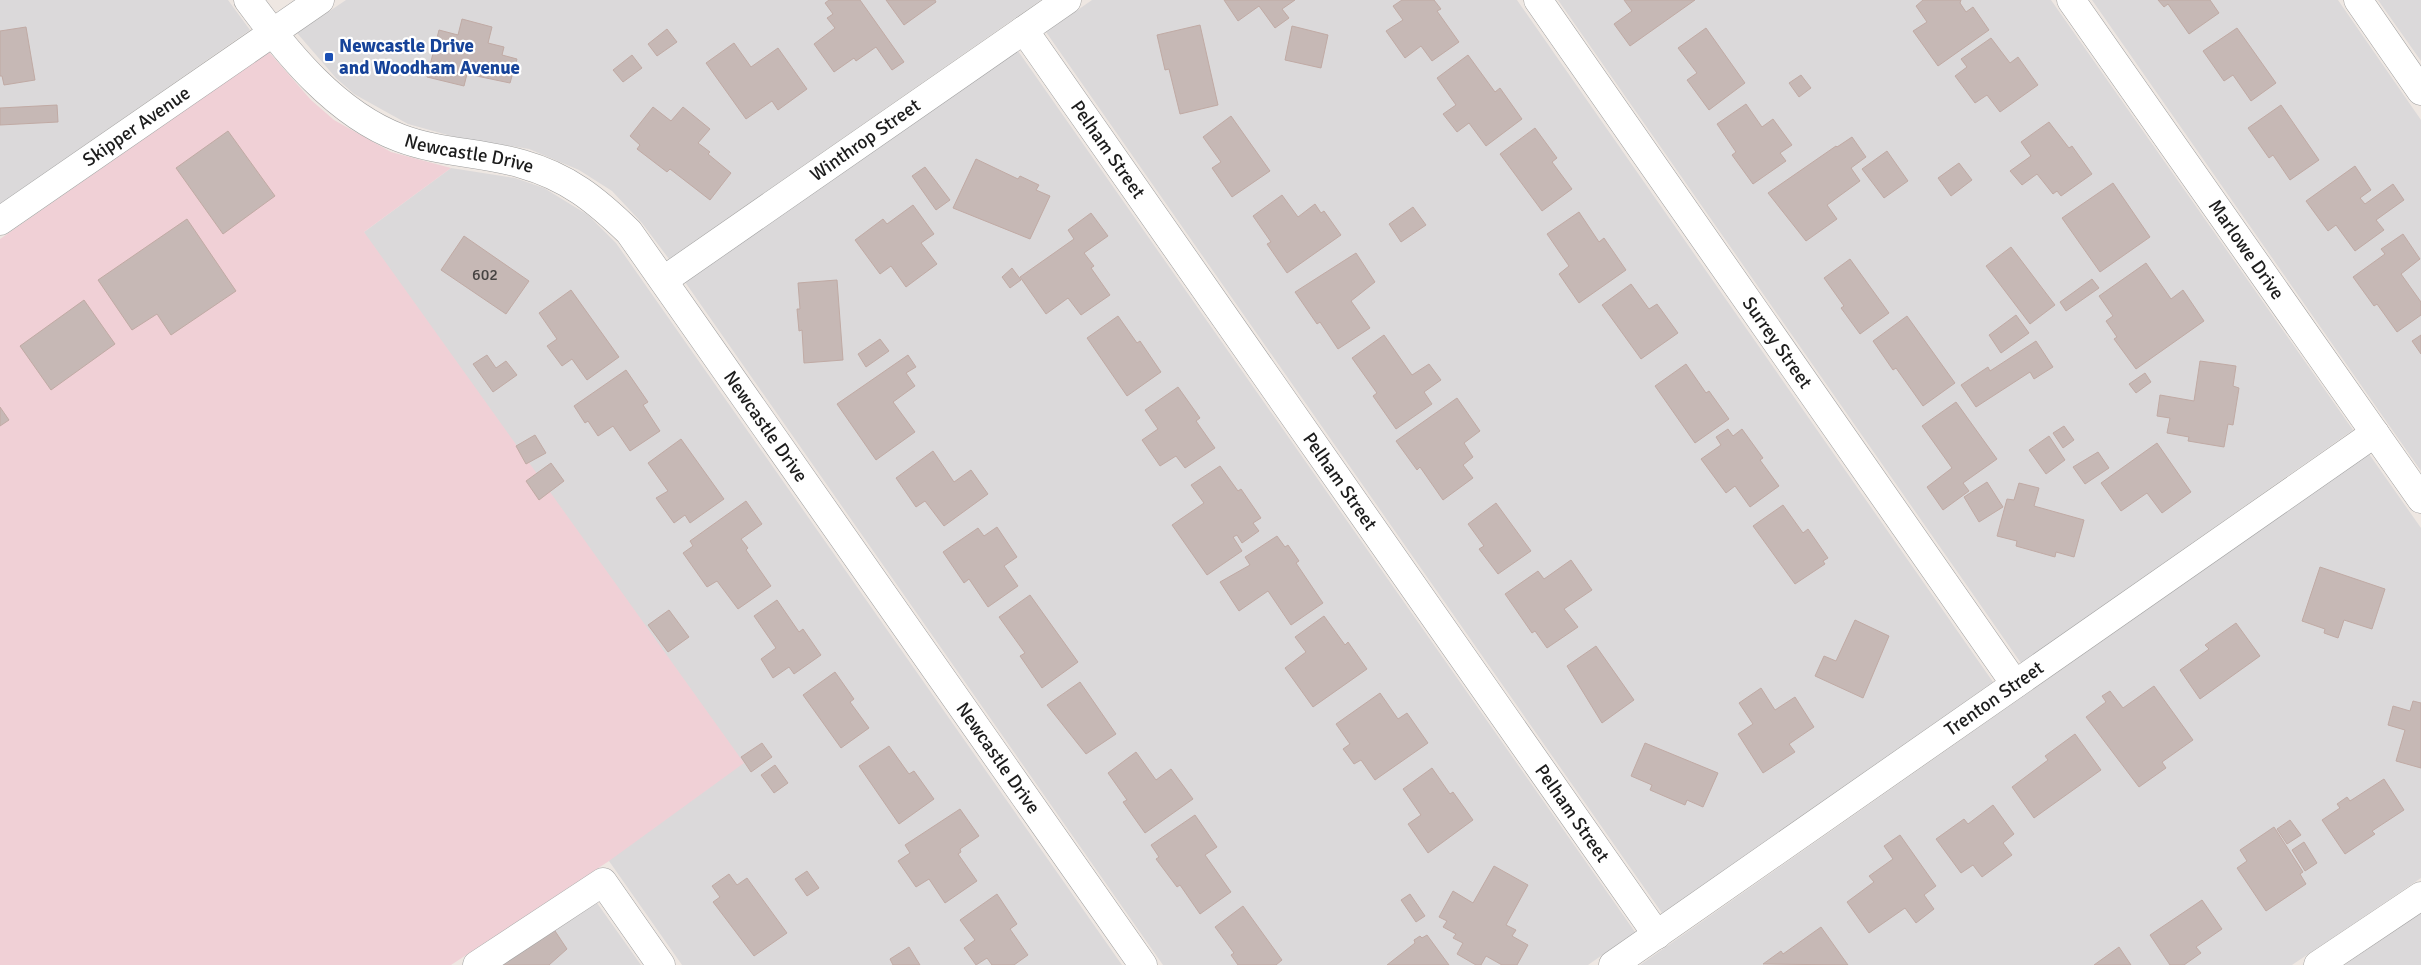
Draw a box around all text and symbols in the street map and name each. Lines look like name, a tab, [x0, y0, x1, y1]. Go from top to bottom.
place label: Newcastle Drive and Woodham Avenue	[339, 34, 520, 80]
marker: Newcastle Drive and Woodham Avenue	[323, 51, 335, 63]
street label: Skipper Avenue	[78, 81, 195, 172]
street label: Winthrop Street	[805, 93, 925, 187]
street label: Pelham Street	[1065, 96, 1150, 204]
street label: Newcastle Drive	[402, 129, 537, 179]
street label: Marlowe Drive	[2203, 195, 2289, 304]
house number: 602	[472, 265, 498, 285]
street label: Surrey Street	[1737, 292, 1818, 394]
street label: Newcastle Drive	[718, 366, 813, 487]
street label: Pelham Street	[1297, 428, 1383, 535]
street label: Trenton Street	[1940, 656, 2049, 742]
street label: Newcastle Drive	[951, 698, 1045, 819]
street label: Pelham Street	[1529, 760, 1615, 867]

